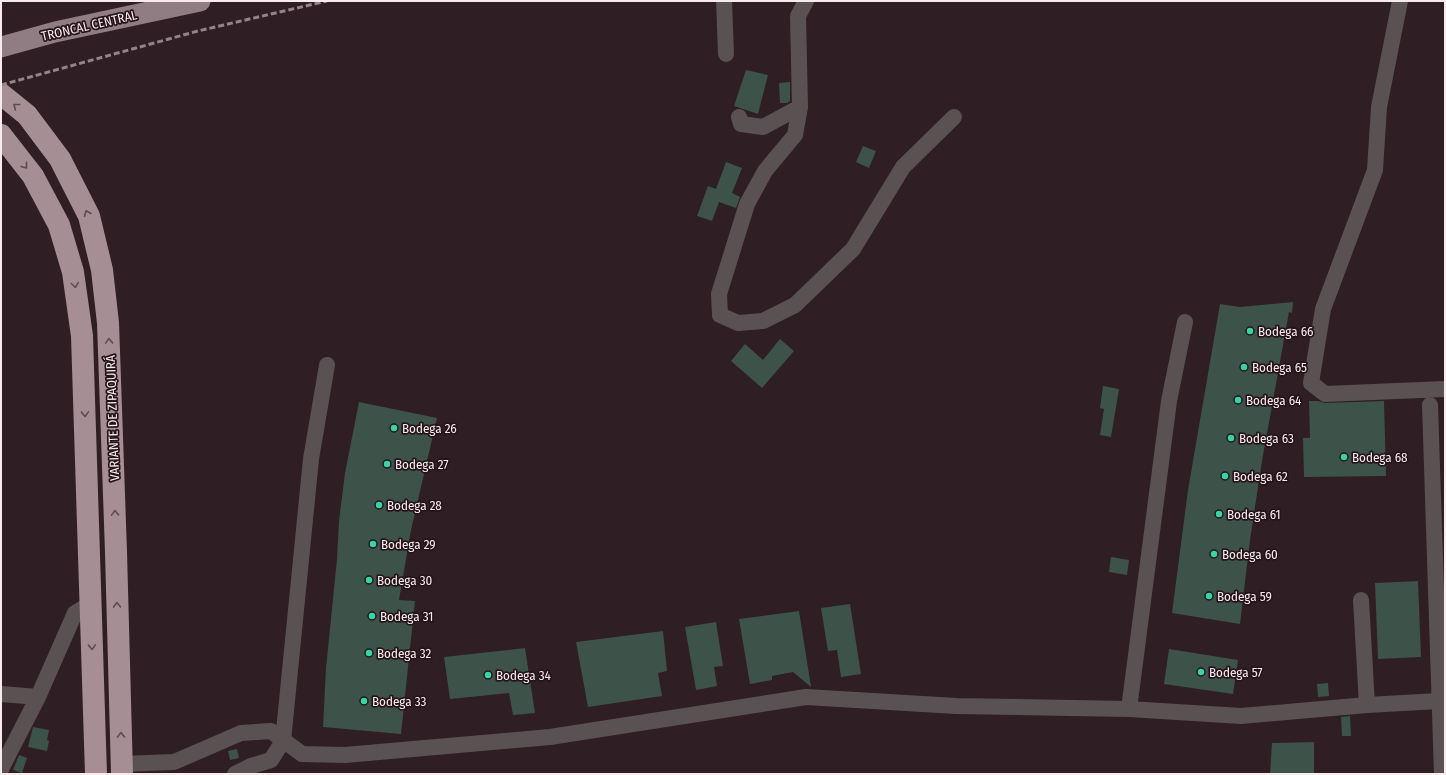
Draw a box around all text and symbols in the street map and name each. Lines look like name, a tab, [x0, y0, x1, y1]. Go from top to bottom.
street label: TRONCAL CENTRAL	[40, 7, 139, 44]
one-way arrow	[13, 104, 20, 111]
one-way arrow	[20, 162, 27, 169]
one-way arrow	[84, 210, 92, 218]
one-way arrow	[70, 282, 79, 288]
place label: Bodega 66	[1258, 324, 1314, 339]
marker: Bodega 66	[1245, 326, 1255, 336]
one-way arrow	[105, 338, 113, 344]
street label: VARIANTE DE ZIPAQUIRÁ	[103, 355, 122, 481]
place label: Bodega 65	[1252, 360, 1307, 375]
marker: Bodega 65	[1239, 362, 1249, 372]
place label: Bodega 64	[1246, 393, 1301, 408]
marker: Bodega 64	[1233, 395, 1243, 405]
one-way arrow	[81, 411, 89, 417]
place label: Bodega 26	[402, 421, 457, 436]
marker: Bodega 26	[389, 423, 399, 433]
place label: Bodega 63	[1239, 431, 1294, 446]
marker: Bodega 63	[1226, 433, 1236, 443]
place label: Bodega 68	[1352, 450, 1408, 465]
marker: Bodega 68	[1339, 452, 1349, 462]
place label: Bodega 27	[395, 457, 449, 472]
marker: Bodega 27	[382, 459, 392, 469]
place label: Bodega 62	[1233, 469, 1288, 484]
marker: Bodega 62	[1220, 471, 1230, 481]
place label: Bodega 28	[387, 498, 442, 513]
marker: Bodega 28	[374, 500, 384, 510]
place label: Bodega 61	[1227, 507, 1281, 522]
marker: Bodega 61	[1214, 509, 1224, 519]
one-way arrow	[111, 510, 119, 516]
place label: Bodega 29	[381, 537, 436, 552]
marker: Bodega 29	[368, 539, 378, 549]
place label: Bodega 60	[1222, 547, 1278, 562]
marker: Bodega 60	[1209, 549, 1219, 559]
place label: Bodega 30	[377, 573, 432, 588]
marker: Bodega 30	[364, 575, 374, 585]
place label: Bodega 59	[1217, 589, 1272, 604]
marker: Bodega 59	[1204, 591, 1214, 601]
one-way arrow	[113, 602, 122, 608]
place label: Bodega 31	[380, 609, 433, 624]
marker: Bodega 31	[367, 611, 377, 621]
one-way arrow	[87, 644, 96, 650]
place label: Bodega 32	[377, 646, 431, 661]
marker: Bodega 32	[364, 648, 374, 658]
place label: Bodega 57	[1209, 665, 1263, 680]
marker: Bodega 57	[1196, 667, 1206, 677]
place label: Bodega 34	[496, 668, 551, 683]
marker: Bodega 34	[483, 670, 493, 680]
place label: Bodega 33	[372, 694, 426, 709]
marker: Bodega 33	[359, 696, 369, 706]
one-way arrow	[116, 732, 125, 738]

